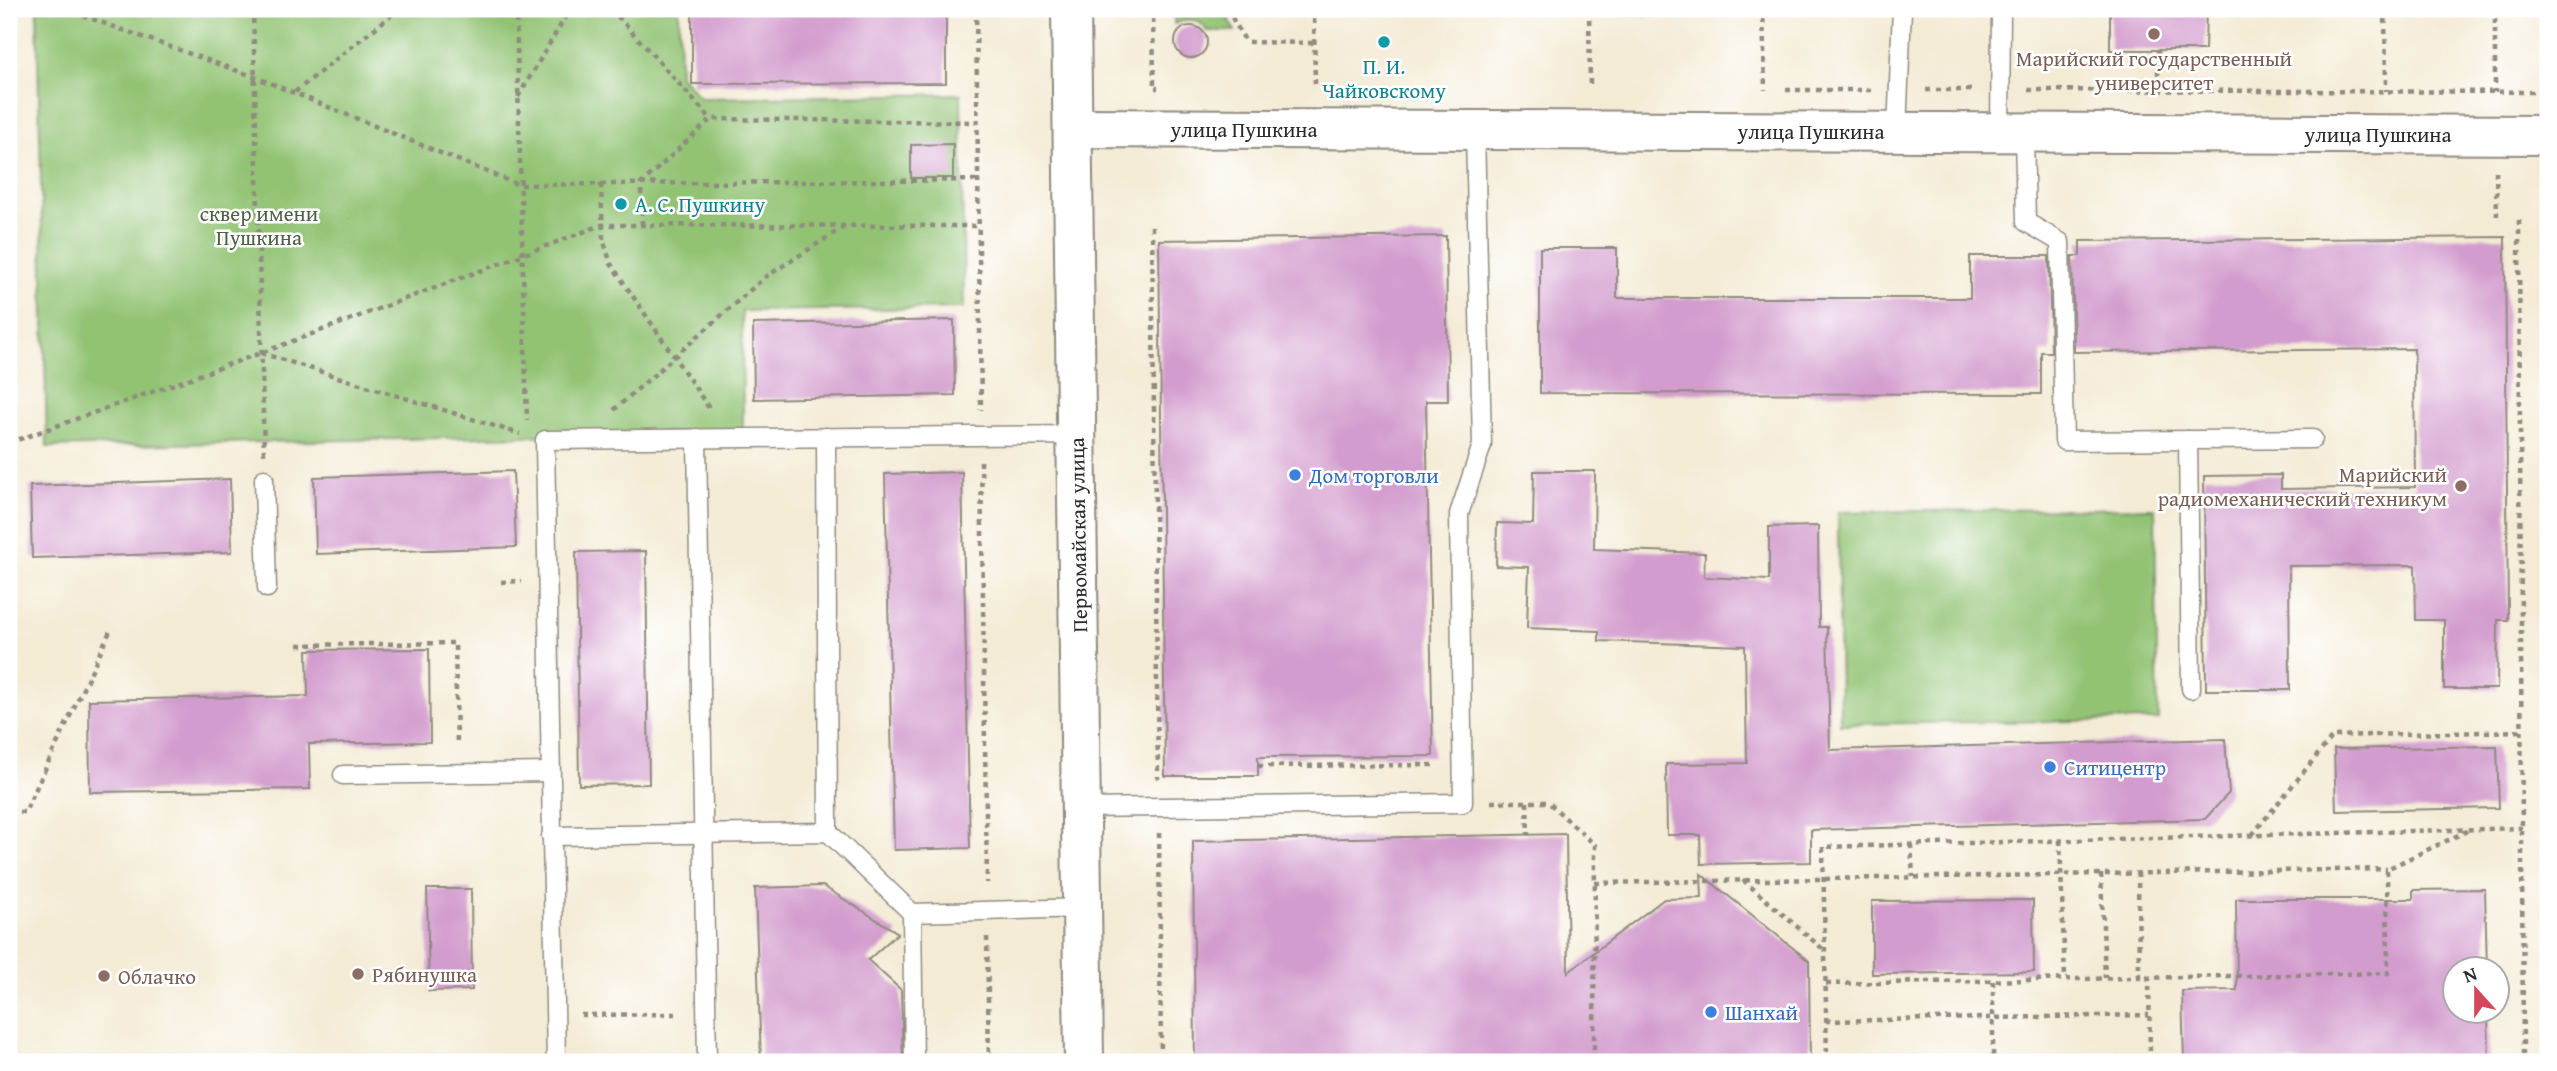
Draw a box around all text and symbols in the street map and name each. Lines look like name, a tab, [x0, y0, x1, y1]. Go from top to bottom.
marker: Марийский государственный университет	[2146, 26, 2162, 42]
marker: П. И. Чайковскому	[1376, 34, 1392, 50]
place label: Марийский государственный университет	[2016, 43, 2292, 98]
place label: П. И. Чайковскому	[1322, 51, 1446, 106]
street label: улица Пушкина	[1169, 114, 1318, 145]
street label: улица Пушкина	[1736, 116, 1885, 147]
street label: улица Пушкина	[2303, 119, 2452, 150]
place label: А. С. Пушкину	[635, 189, 765, 220]
marker: А. С. Пушкину	[613, 196, 629, 212]
park label: сквер имени Пушкина	[200, 198, 318, 253]
street label: Первомайская улица	[1061, 437, 1095, 633]
place label: Марийский радиомеханический техникум	[2158, 459, 2447, 514]
place label: Дом торговли	[1308, 460, 1439, 491]
marker: Дом торговли	[1287, 467, 1303, 483]
marker: Марийский радиомеханический техникум	[2453, 478, 2469, 494]
place label: Ситицентр	[2064, 752, 2166, 783]
marker: Ситицентр	[2042, 759, 2058, 775]
north arrow	[2442, 956, 2512, 1026]
place label: Рябинушка	[372, 959, 477, 990]
text: N	[2459, 959, 2481, 989]
place label: Облачко	[118, 961, 196, 992]
marker: Рябинушка	[350, 966, 366, 982]
marker: Облачко	[96, 968, 112, 984]
place label: Шанхай	[1725, 997, 1798, 1028]
marker: Шанхай	[1703, 1004, 1719, 1020]

